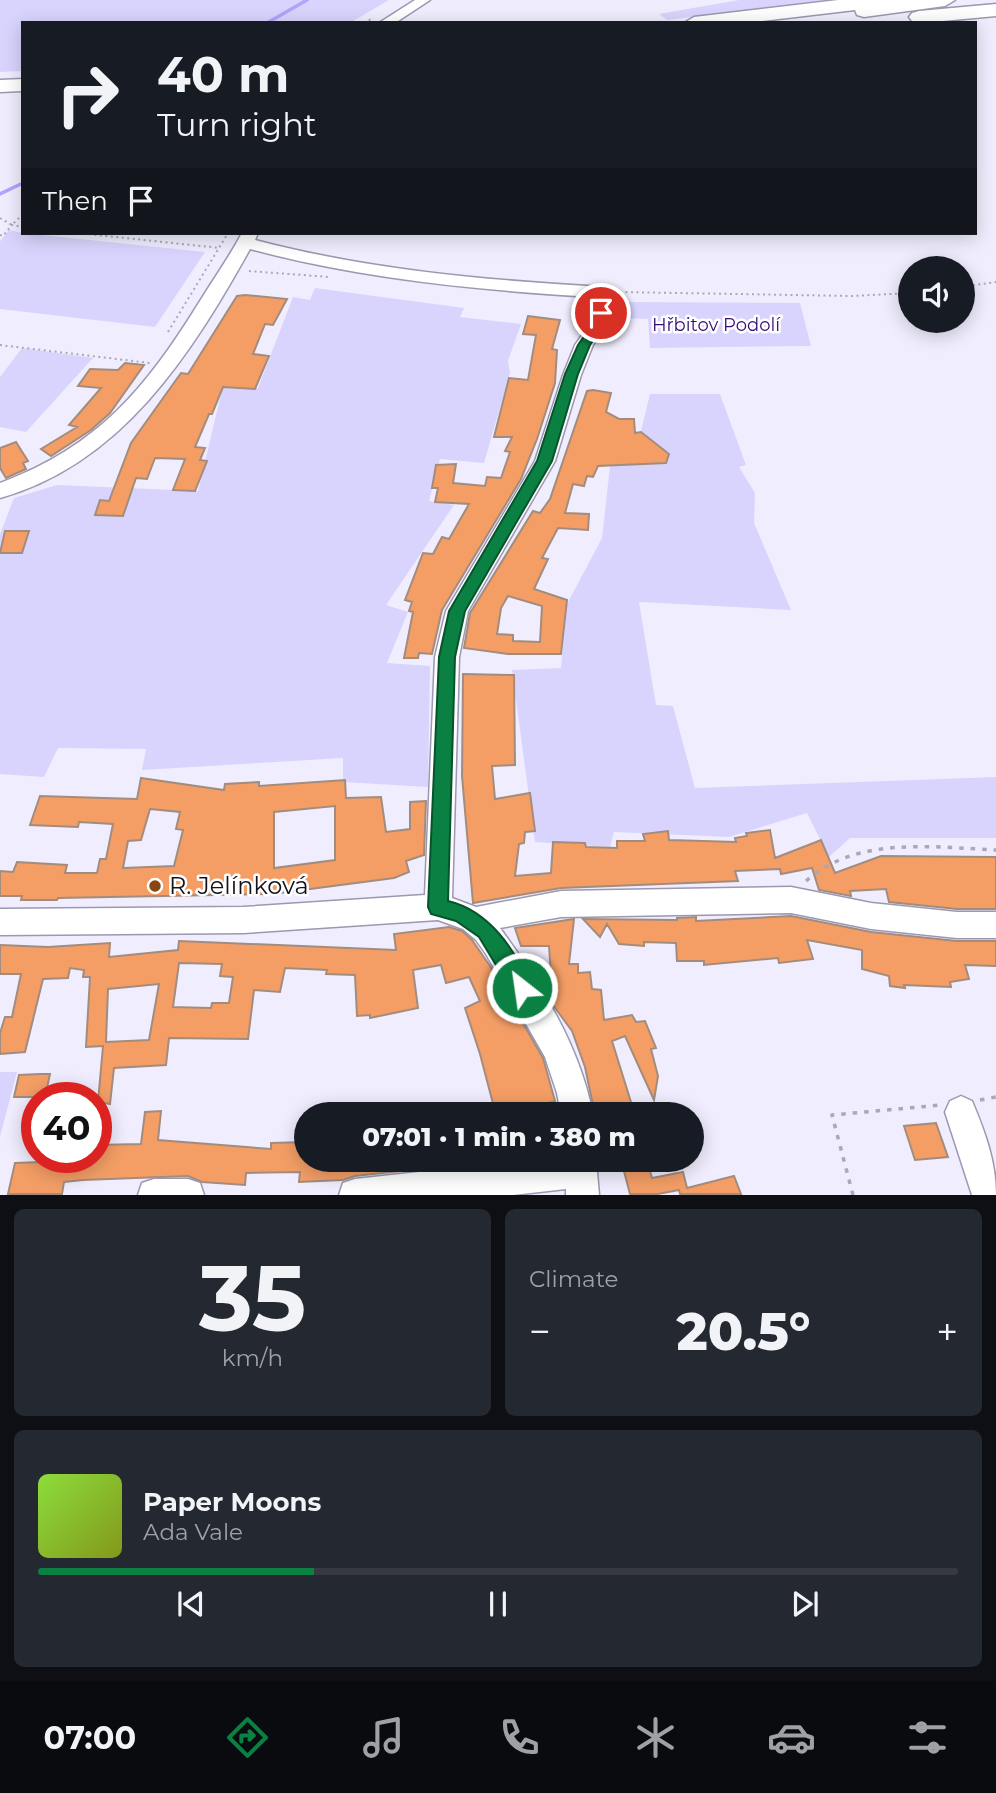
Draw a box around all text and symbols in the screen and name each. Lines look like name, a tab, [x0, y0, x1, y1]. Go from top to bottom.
text: 40 m	[157, 45, 289, 104]
icon: right	[42, 49, 133, 140]
text: Turn right	[157, 105, 317, 144]
icon: arrive	[122, 182, 160, 220]
text: Then	[42, 185, 108, 217]
map controls	[898, 256, 975, 333]
button: sound	[898, 256, 975, 333]
pin	[571, 283, 631, 343]
icon: arrive	[582, 294, 620, 332]
park label: Hřbitov Podolí	[652, 314, 781, 336]
place label: R. Jelínková	[169, 871, 309, 900]
marker: R. Jelínková	[147, 878, 163, 894]
position arrow	[485, 951, 559, 1025]
speed limit sign: 40	[21, 1082, 112, 1173]
text: 07:01 · 1 min · 380 m	[362, 1121, 636, 1153]
text: 35	[199, 1243, 306, 1354]
text: Climate	[529, 1265, 618, 1293]
text: 20.5°	[677, 1300, 810, 1363]
text: −	[529, 1308, 551, 1355]
text: +	[936, 1308, 958, 1355]
text: km/h	[222, 1344, 283, 1372]
text: Paper Moons	[143, 1486, 321, 1518]
text: Ada Vale	[143, 1518, 243, 1546]
icon: previous	[172, 1585, 210, 1623]
icon: pause	[479, 1585, 517, 1623]
icon: next	[786, 1585, 824, 1623]
icon: directions	[223, 1713, 272, 1762]
icon: music	[359, 1713, 408, 1762]
icon: phone	[495, 1713, 544, 1762]
icon: climate	[631, 1713, 680, 1762]
icon: car	[767, 1713, 816, 1762]
icon: filters	[903, 1713, 952, 1762]
text: 07:00	[44, 1718, 136, 1757]

